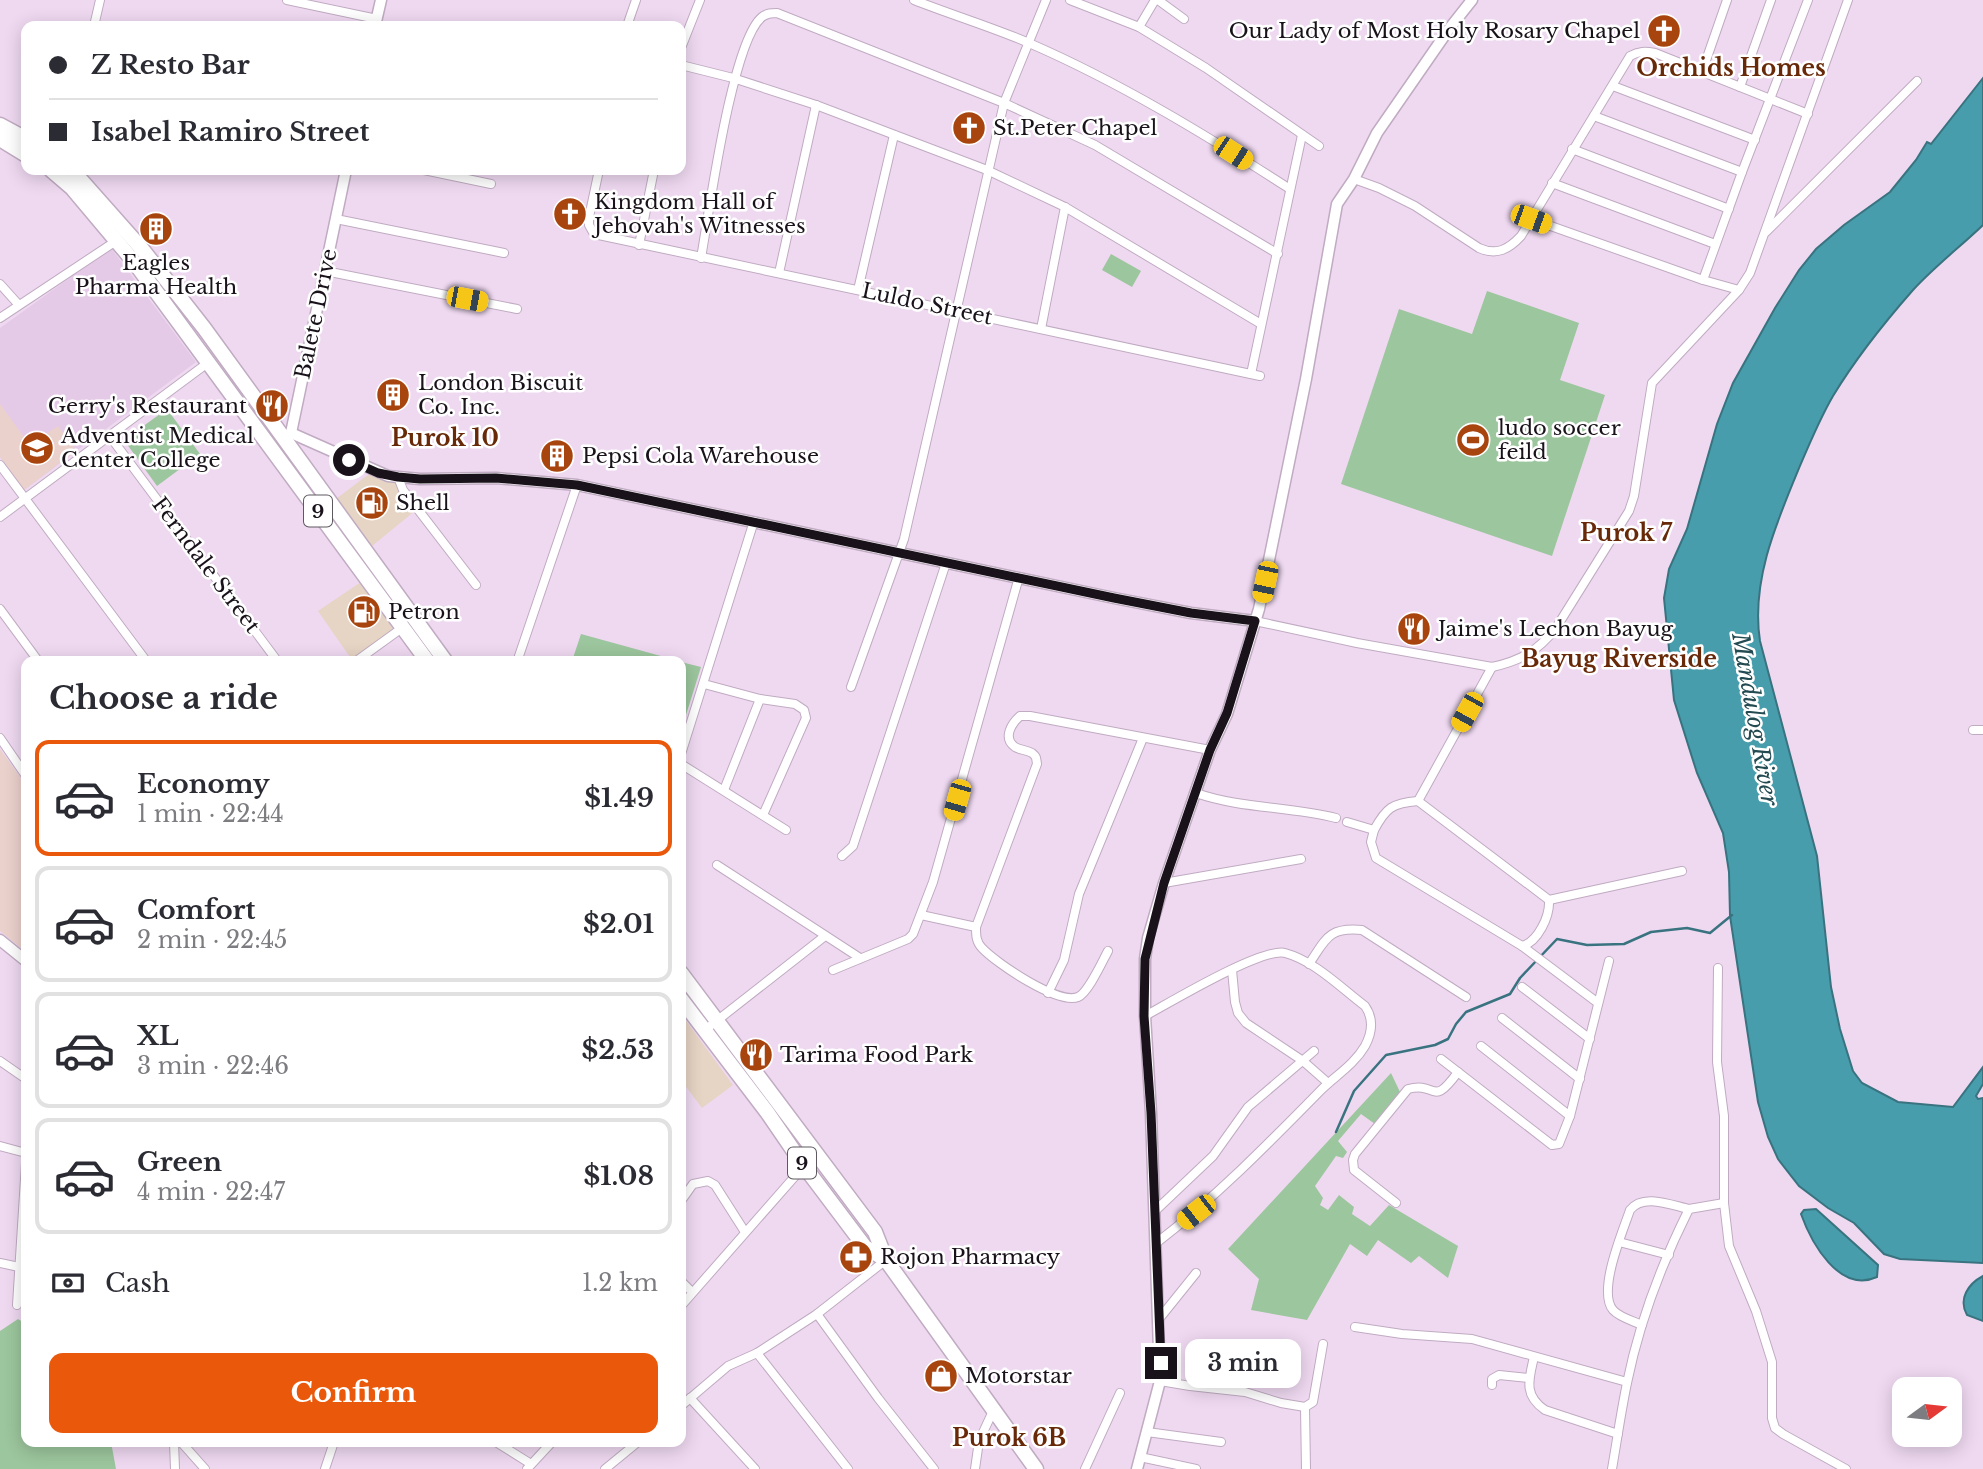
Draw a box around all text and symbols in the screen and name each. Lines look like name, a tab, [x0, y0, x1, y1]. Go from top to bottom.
church icon: Our Lady of Most Holy Rosary Chapel	[1645, 12, 1683, 50]
place label: Our Lady of Most Holy Rosary Chapel	[1229, 18, 1640, 44]
text: Z Resto Bar	[91, 49, 250, 81]
district label: Orchids Homes	[1636, 54, 1826, 82]
church icon: St.Peter Chapel	[950, 109, 988, 147]
place label: St.Peter Chapel	[993, 115, 1157, 141]
text: Isabel Ramiro Street	[91, 116, 369, 148]
car	[1210, 133, 1257, 173]
place label: Kingdom Hall of Jehovah's Witnesses	[591, 189, 806, 239]
church icon: Kingdom Hall of Jehovah's Witnesses	[551, 195, 589, 233]
car	[1508, 202, 1555, 236]
building icon: Eagles Pharma Health	[137, 210, 175, 248]
street label: Balete Drive	[289, 246, 343, 382]
place label: Eagles Pharma Health	[75, 250, 237, 300]
street label: Luldo Street	[859, 277, 995, 331]
car	[445, 285, 490, 313]
place label: London Biscuit Co. Inc.	[418, 370, 583, 420]
building icon: London Biscuit Co. Inc.	[374, 376, 412, 414]
restaurant icon: Gerry's Restaurant	[253, 387, 291, 425]
place label: Gerry's Restaurant	[48, 393, 247, 419]
place label: ludo soccer feild	[1498, 415, 1621, 465]
sports icon: ludo soccer feild	[1454, 421, 1492, 459]
place label: Adventist Medical Center College	[60, 423, 254, 473]
district label: Purok 10	[391, 424, 499, 452]
school or university icon: Adventist Medical Center College	[18, 429, 56, 467]
building icon: Pepsi Cola Warehouse	[538, 437, 576, 475]
place label: Pepsi Cola Warehouse	[582, 443, 819, 469]
route start	[333, 444, 365, 476]
fuel station icon: Shell	[353, 484, 391, 522]
place label: Shell	[396, 490, 450, 516]
street label: Ferndale Street	[146, 492, 266, 638]
road number: 9	[304, 496, 332, 526]
district label: Purok 7	[1580, 519, 1673, 547]
car	[1251, 559, 1280, 605]
fuel station icon: Petron	[345, 593, 383, 631]
place label: Petron	[388, 599, 460, 625]
restaurant icon: Jaime's Lechon Bayug	[1395, 610, 1433, 648]
place label: Jaime's Lechon Bayug	[1435, 616, 1673, 642]
water label: Mandulog River	[1726, 629, 1784, 809]
district label: Bayug Riverside	[1521, 645, 1717, 673]
text: Choose a ride	[49, 678, 278, 718]
car	[1448, 689, 1487, 735]
icon: car	[53, 767, 116, 830]
text: Economy	[137, 768, 270, 800]
car	[942, 777, 973, 823]
text: $1.49	[584, 782, 654, 814]
text: 1 min · 22:44	[137, 800, 284, 828]
icon: car	[53, 893, 116, 956]
text: Comfort	[137, 894, 255, 926]
text: $2.01	[583, 908, 654, 940]
text: 2 min · 22:45	[137, 926, 287, 954]
icon: car	[53, 1019, 116, 1082]
text: XL	[137, 1020, 179, 1052]
text: $2.53	[582, 1034, 654, 1066]
restaurant icon: Tarima Food Park	[737, 1036, 775, 1074]
place label: Tarima Food Park	[780, 1042, 973, 1068]
text: 3 min · 22:46	[137, 1052, 289, 1080]
icon: car	[53, 1145, 116, 1208]
text: Green	[137, 1146, 222, 1178]
road number: 9	[788, 1148, 816, 1178]
text: $1.08	[584, 1160, 654, 1192]
text: 4 min · 22:47	[137, 1178, 285, 1206]
car	[1173, 1191, 1220, 1233]
pharmacy icon: Rojon Pharmacy	[837, 1238, 875, 1276]
place label: Rojon Pharmacy	[880, 1244, 1061, 1270]
icon: cash	[49, 1264, 87, 1302]
text: Cash	[105, 1267, 170, 1299]
text: 1.2 km	[582, 1269, 658, 1297]
callout: 3 min	[1186, 1338, 1301, 1388]
route end	[1145, 1347, 1177, 1379]
text: 3 min	[1207, 1349, 1279, 1377]
button: Confirm	[49, 1353, 658, 1433]
shop icon: Motorstar	[922, 1357, 960, 1395]
place label: Motorstar	[965, 1363, 1072, 1389]
north arrow	[1892, 1377, 1962, 1447]
map controls	[1892, 1377, 1962, 1447]
district label: Purok 6B	[952, 1424, 1066, 1452]

